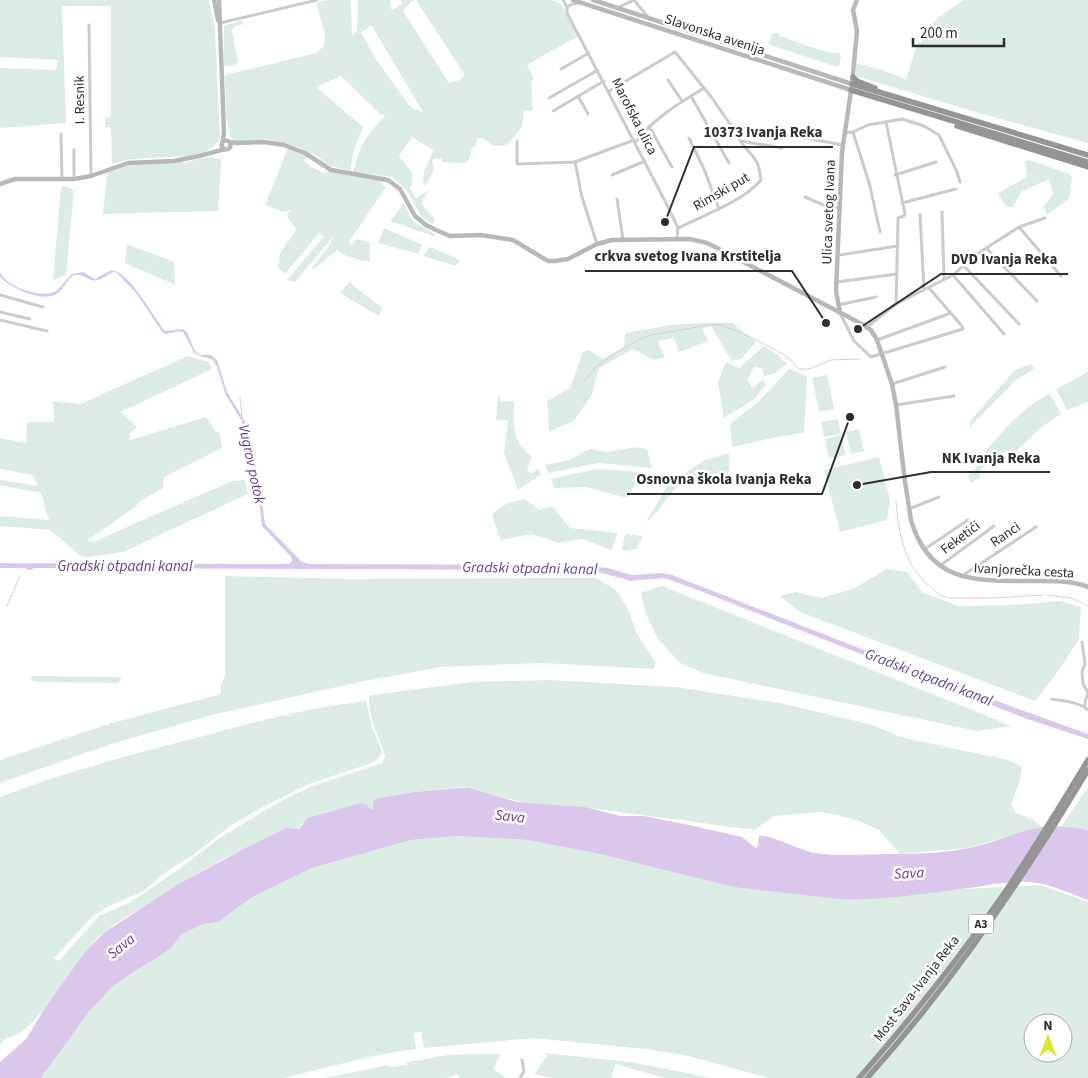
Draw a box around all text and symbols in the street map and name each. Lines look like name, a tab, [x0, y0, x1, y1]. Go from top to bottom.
street label: Slavonska avenija	[662, 9, 767, 61]
scale bar	[913, 15, 1004, 47]
text: 200 m	[920, 23, 958, 44]
street label: Marofska ulica	[606, 74, 662, 158]
street label: I. Resnik	[70, 75, 90, 124]
callout: 10373 Ivanja Reka	[694, 117, 833, 147]
text: 10373 Ivanja Reka	[703, 122, 823, 143]
street label: Ulica svetog Ivana	[817, 159, 841, 265]
street label: Rimski put	[690, 168, 754, 216]
callout: crkva svetog Ivana Krstitelja	[585, 241, 792, 271]
callout: DVD Ivanja Reka	[941, 244, 1068, 274]
text: crkva svetog Ivana Krstitelja	[595, 246, 782, 267]
text: DVD Ivanja Reka	[951, 249, 1057, 270]
water label: Vugrov potok	[233, 423, 270, 506]
callout: NK Ivanja Reka	[931, 442, 1050, 472]
text: NK Ivanja Reka	[942, 448, 1040, 469]
callout: Osnovna škola Ivanja Reka	[627, 464, 822, 494]
text: Osnovna škola Ivanja Reka	[636, 469, 812, 490]
street label: Feketići	[937, 516, 985, 559]
street label: Ranci	[987, 517, 1025, 552]
water label: Gradski otpadni kanal	[57, 556, 193, 577]
water label: Gradski otpadni kanal	[462, 557, 598, 580]
street label: Ivanjorečka cesta	[973, 558, 1075, 584]
water label: Gradski otpadni kanal	[862, 643, 996, 712]
water label: Sava	[494, 804, 526, 829]
water label: Sava	[893, 862, 925, 885]
road number: A3	[968, 914, 994, 934]
water label: Sava	[103, 929, 140, 964]
street label: Most Sava-Ivanja Reka	[869, 931, 965, 1046]
north arrow	[1023, 1013, 1073, 1063]
text: N	[1043, 1016, 1053, 1036]

